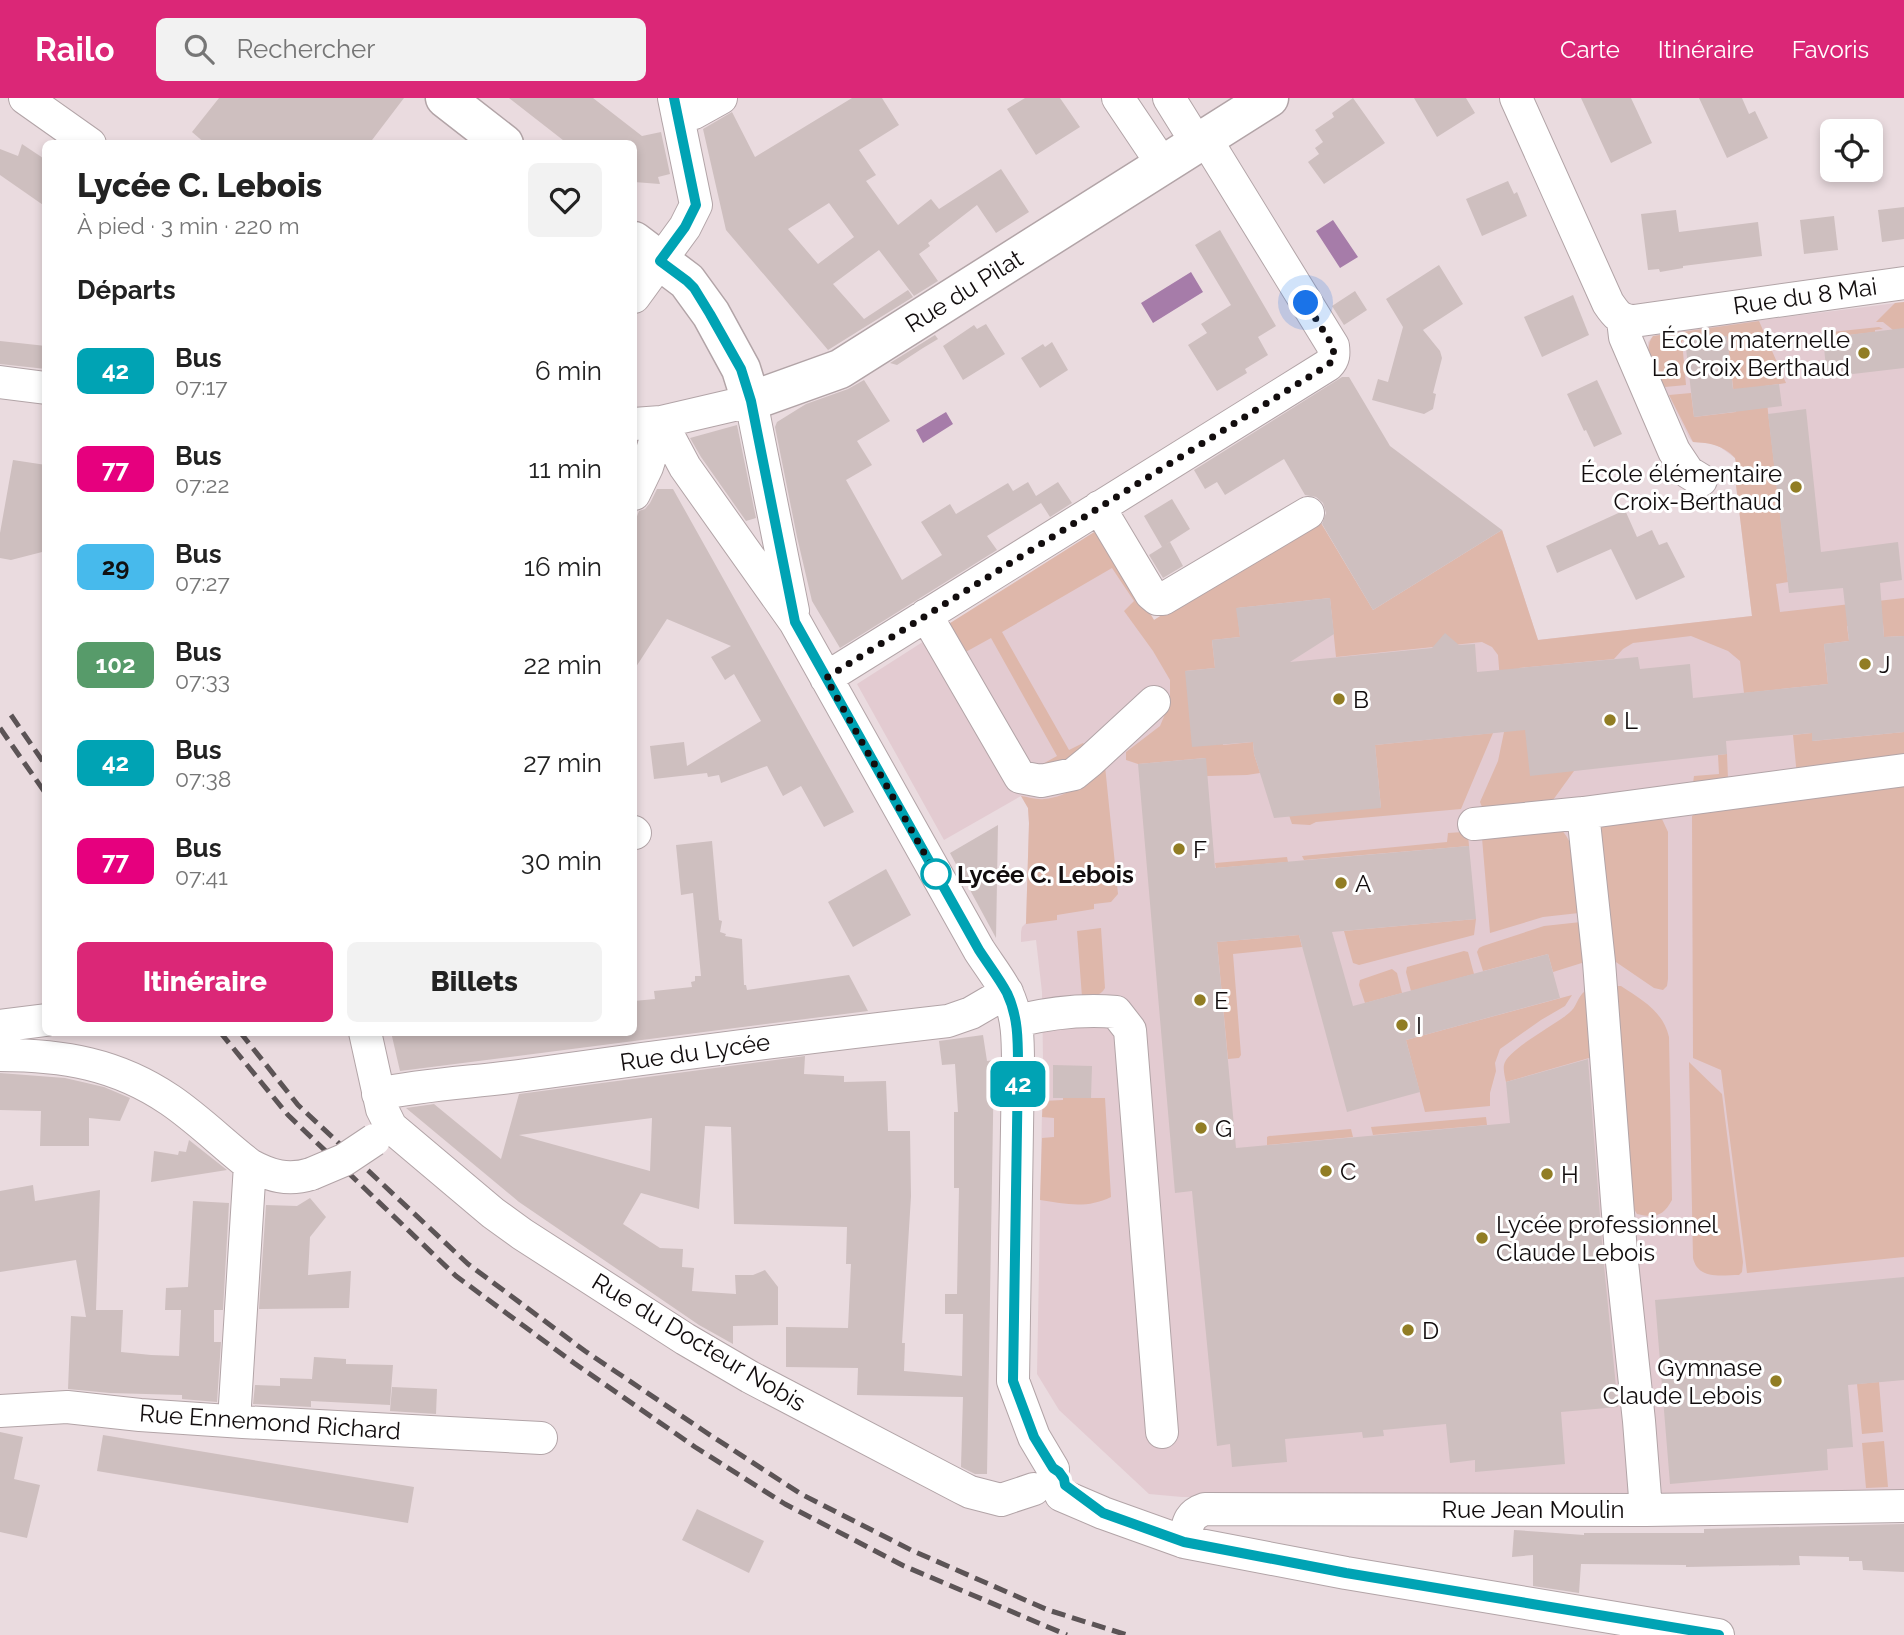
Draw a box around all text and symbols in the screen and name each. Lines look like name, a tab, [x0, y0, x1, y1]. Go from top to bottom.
search box	[156, 18, 646, 81]
text: Railo	[35, 30, 114, 69]
icon: search	[180, 30, 218, 68]
text: Rechercher	[236, 34, 376, 64]
text: Carte	[1560, 35, 1620, 64]
text: Itinéraire	[1658, 35, 1754, 64]
text: Favoris	[1792, 35, 1869, 64]
map controls	[1820, 119, 1883, 182]
button: locate	[1820, 119, 1883, 182]
button: heart	[528, 163, 602, 237]
text: Lycée C. Lebois	[77, 166, 322, 205]
text: À pied · 3 min · 220 m	[77, 212, 300, 239]
street label: Rue du Pilat	[900, 243, 1028, 339]
street label: Rue du 8 Mai	[1731, 272, 1879, 320]
text: Départs	[77, 275, 176, 305]
your location	[1288, 285, 1323, 320]
place label: École maternelle La Croix Berthaud	[1652, 325, 1850, 382]
text: Bus	[175, 343, 222, 373]
marker: École maternelle La Croix Berthaud	[1856, 345, 1872, 361]
text: 42	[102, 356, 129, 385]
text: 6 min	[535, 356, 602, 386]
text: 07:17	[175, 373, 228, 400]
text: Bus	[175, 441, 222, 471]
text: 77	[102, 454, 129, 483]
text: 11 min	[528, 454, 602, 484]
place label: École élémentaire Croix-Berthaud	[1580, 459, 1782, 516]
text: 07:22	[175, 471, 230, 498]
marker: École élémentaire Croix-Berthaud	[1788, 479, 1804, 495]
text: Bus	[175, 539, 222, 569]
text: 29	[102, 552, 129, 581]
text: 16 min	[524, 552, 602, 582]
text: 07:27	[175, 569, 230, 596]
text: Bus	[175, 637, 222, 667]
text: 102	[95, 650, 136, 679]
text: 22 min	[524, 650, 602, 680]
place label: J	[1879, 650, 1891, 679]
marker: J	[1857, 656, 1873, 672]
text: 07:33	[175, 667, 230, 694]
place label: B	[1353, 685, 1369, 714]
marker: B	[1331, 691, 1347, 707]
place label: L	[1624, 706, 1638, 735]
marker: L	[1602, 712, 1618, 728]
text: Bus	[175, 735, 222, 765]
text: 42	[102, 748, 129, 777]
text: 27 min	[523, 748, 602, 778]
text: 07:38	[175, 765, 231, 792]
text: Bus	[175, 833, 222, 863]
place label: F	[1193, 835, 1207, 864]
marker: F	[1171, 841, 1187, 857]
text: 77	[102, 846, 129, 875]
text: 30 min	[521, 846, 602, 876]
marker: Lycée C. Lebois	[921, 859, 951, 889]
place label: Lycée C. Lebois	[957, 860, 1134, 889]
text: 07:41	[175, 863, 228, 890]
place label: A	[1355, 869, 1371, 898]
marker: A	[1333, 875, 1349, 891]
button: Itinéraire	[77, 942, 333, 1022]
button: Billets	[347, 942, 602, 1022]
place label: E	[1214, 986, 1229, 1015]
marker: E	[1192, 992, 1208, 1008]
place label: I	[1416, 1011, 1422, 1040]
marker: I	[1394, 1017, 1410, 1033]
street label: Rue du Lycée	[618, 1027, 772, 1077]
line badge: 42	[986, 1061, 1050, 1107]
text: 42	[1004, 1069, 1032, 1098]
place label: G	[1215, 1114, 1232, 1143]
marker: G	[1193, 1120, 1209, 1136]
place label: C	[1340, 1157, 1356, 1186]
place label: H	[1561, 1160, 1579, 1189]
marker: C	[1318, 1163, 1334, 1179]
marker: H	[1539, 1166, 1555, 1182]
place label: Lycée professionnel Claude Lebois	[1496, 1210, 1718, 1267]
marker: Lycée professionnel Claude Lebois	[1474, 1230, 1490, 1246]
street label: Rue du Docteur Nobis	[587, 1267, 811, 1417]
place label: D	[1422, 1316, 1439, 1345]
marker: D	[1400, 1322, 1416, 1338]
place label: Gymnase Claude Lebois	[1603, 1353, 1762, 1410]
marker: Gymnase Claude Lebois	[1768, 1373, 1784, 1389]
street label: Rue Ennemond Richard	[138, 1398, 402, 1446]
street label: Rue Jean Moulin	[1441, 1495, 1625, 1524]

